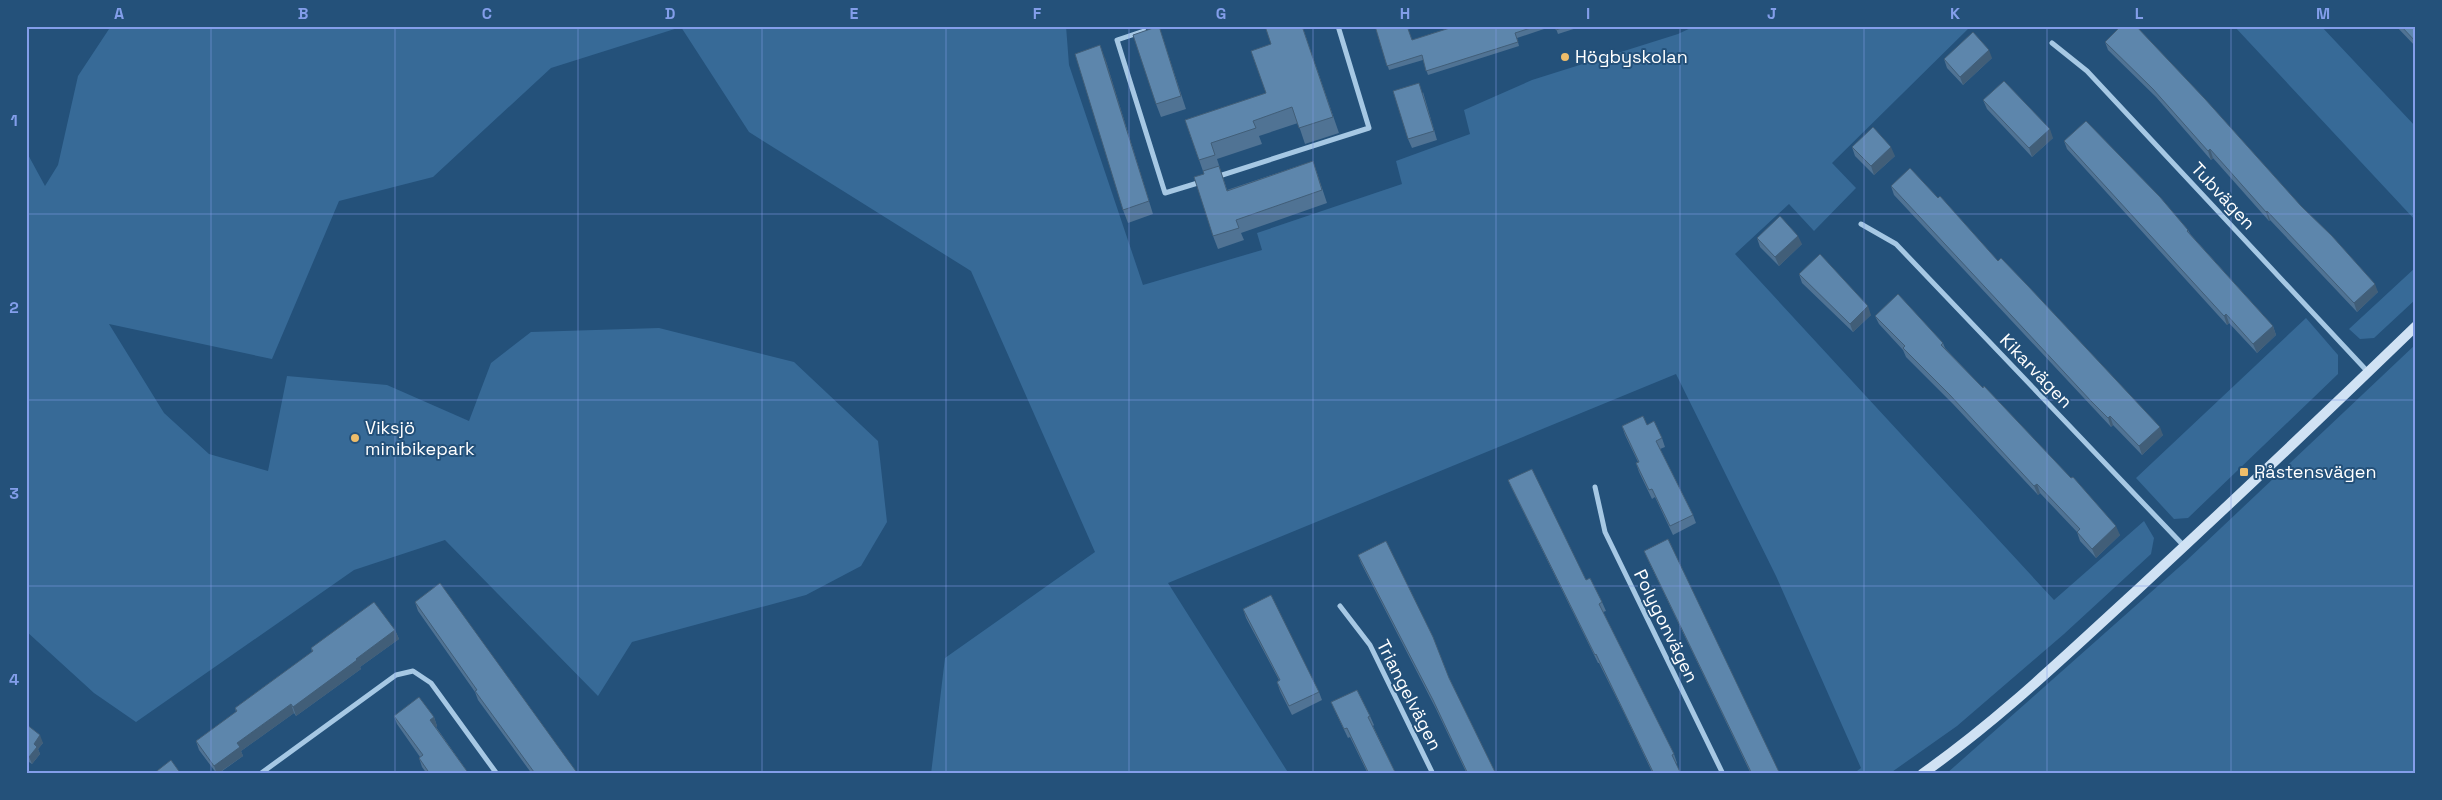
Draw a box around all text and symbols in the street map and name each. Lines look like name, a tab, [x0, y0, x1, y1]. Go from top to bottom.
text: A	[114, 3, 124, 24]
text: B	[298, 3, 308, 24]
text: C	[482, 3, 492, 24]
text: D	[665, 3, 675, 24]
text: E	[850, 3, 859, 24]
text: F	[1033, 3, 1042, 24]
text: G	[1216, 3, 1226, 24]
text: H	[1400, 3, 1410, 24]
text: I	[1586, 3, 1590, 24]
text: J	[1767, 3, 1777, 24]
text: K	[1950, 3, 1960, 24]
text: L	[2135, 3, 2144, 24]
text: M	[2316, 3, 2330, 24]
place label: Högbyskolan	[1575, 45, 1688, 68]
marker: Högbyskolan	[1559, 51, 1571, 63]
text: 1	[10, 110, 18, 131]
street label: Tubvägen	[2186, 157, 2260, 234]
text: 2	[9, 297, 19, 318]
street label: Kikarvägen	[1995, 329, 2078, 413]
place label: Viksjö minibikepark	[365, 416, 475, 460]
marker: Viksjö minibikepark	[349, 432, 361, 444]
place label: Råstensvägen	[2254, 460, 2377, 483]
marker: Råstensvägen	[2238, 466, 2250, 478]
text: 3	[9, 483, 19, 504]
street label: Polygonvägen	[1629, 565, 1704, 686]
street label: Triangelvägen	[1372, 636, 1447, 754]
text: 4	[9, 669, 19, 690]

